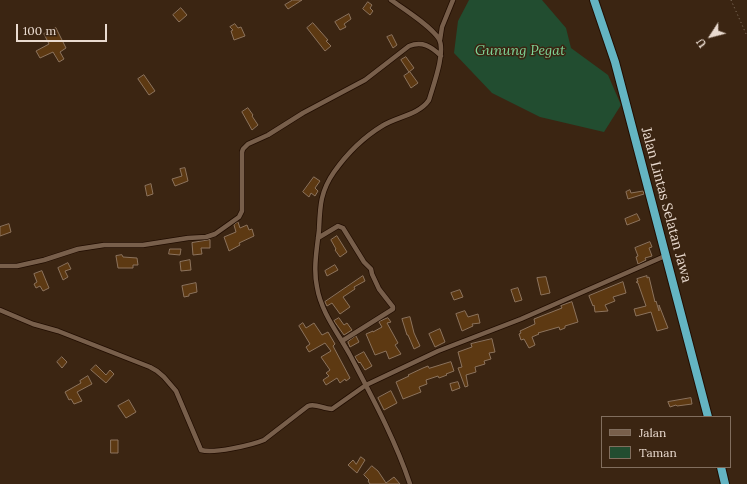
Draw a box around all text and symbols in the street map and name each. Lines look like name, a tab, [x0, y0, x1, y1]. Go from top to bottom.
scale bar	[18, 16, 109, 42]
north arrow	[691, 16, 731, 56]
text: 100 m	[23, 23, 56, 38]
text: U	[693, 36, 709, 51]
park label: Gunung Pegat	[475, 43, 565, 59]
street label: Jalan Lintas Selatan Jawa	[637, 125, 695, 285]
legend	[601, 416, 731, 468]
text: Jalan	[639, 425, 666, 440]
text: Taman	[639, 445, 677, 460]

